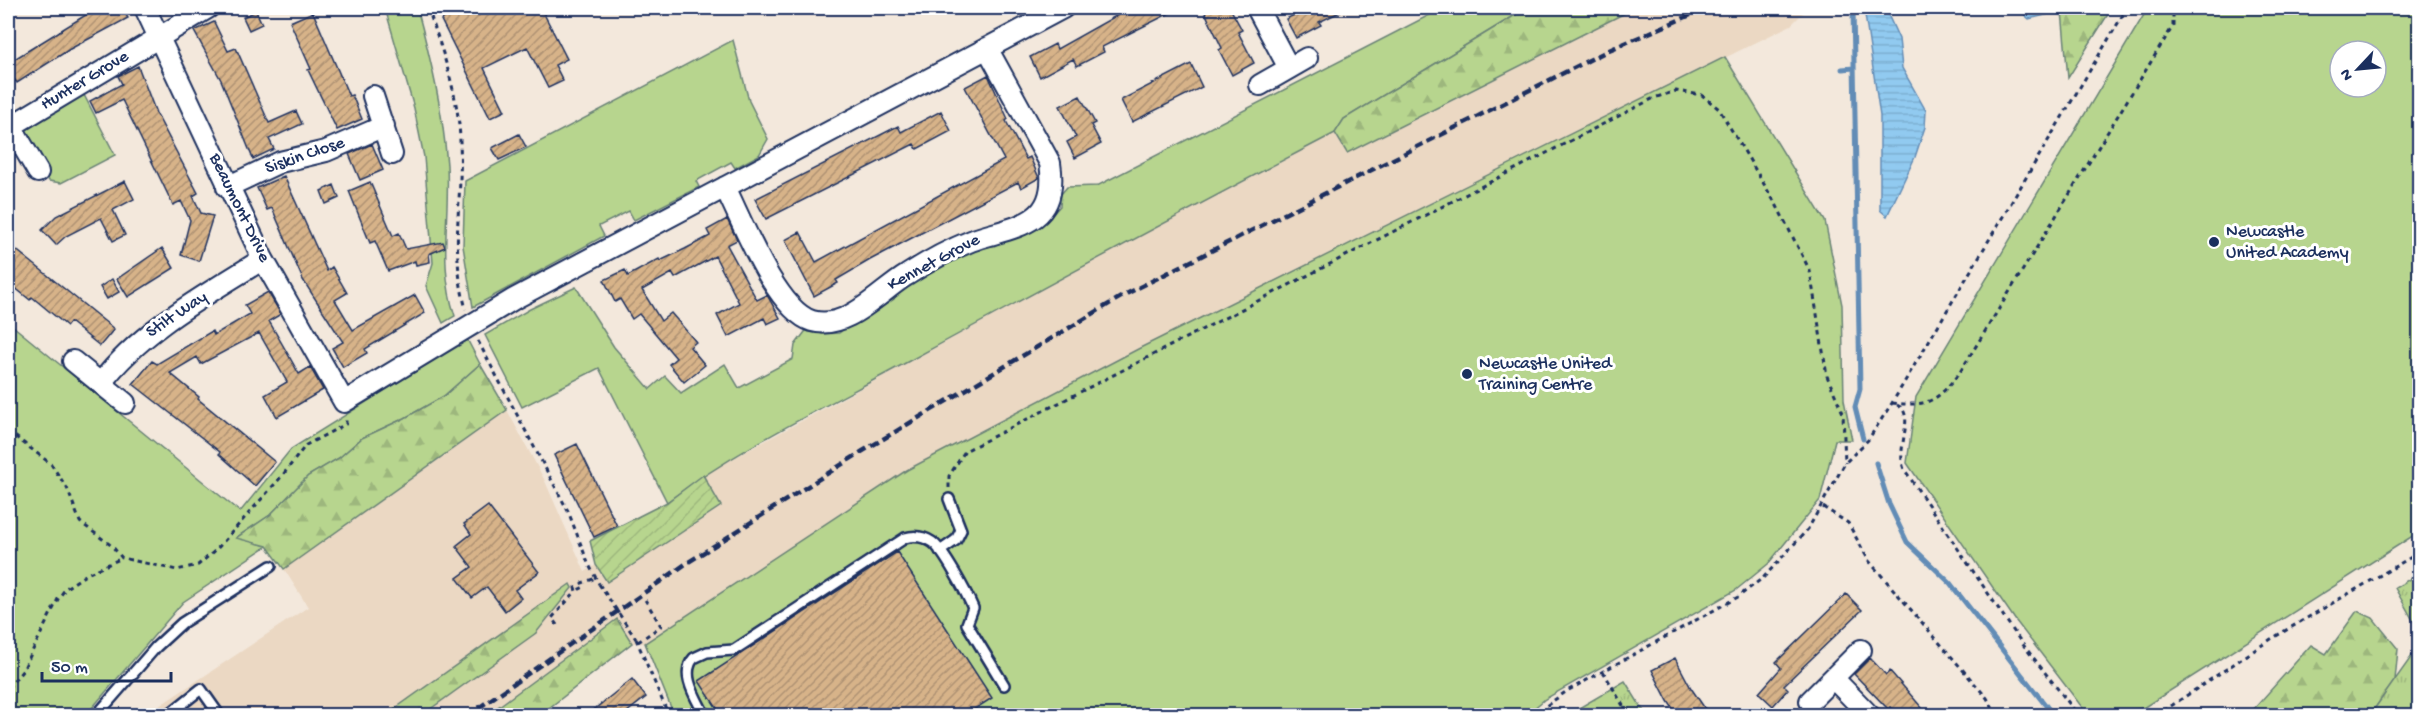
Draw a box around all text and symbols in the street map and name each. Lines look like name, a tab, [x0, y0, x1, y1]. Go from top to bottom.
north arrow	[2328, 39, 2388, 99]
street label: Hunter Grove	[37, 46, 133, 115]
text: N	[2337, 65, 2358, 83]
street label: Siskin Close	[263, 132, 348, 179]
street label: Beaumont Drive	[203, 149, 275, 266]
place label: Newcastle United Academy	[2226, 222, 2349, 264]
street label: Kennet Grove	[884, 230, 984, 296]
marker: Newcastle United Academy	[2207, 235, 2221, 249]
street label: Stilt Way	[142, 287, 212, 343]
place label: Newcastle United Training Centre	[1478, 354, 1613, 396]
marker: Newcastle United Training Centre	[1460, 367, 1474, 381]
scale bar	[42, 645, 171, 683]
text: 50 m	[51, 658, 88, 679]

